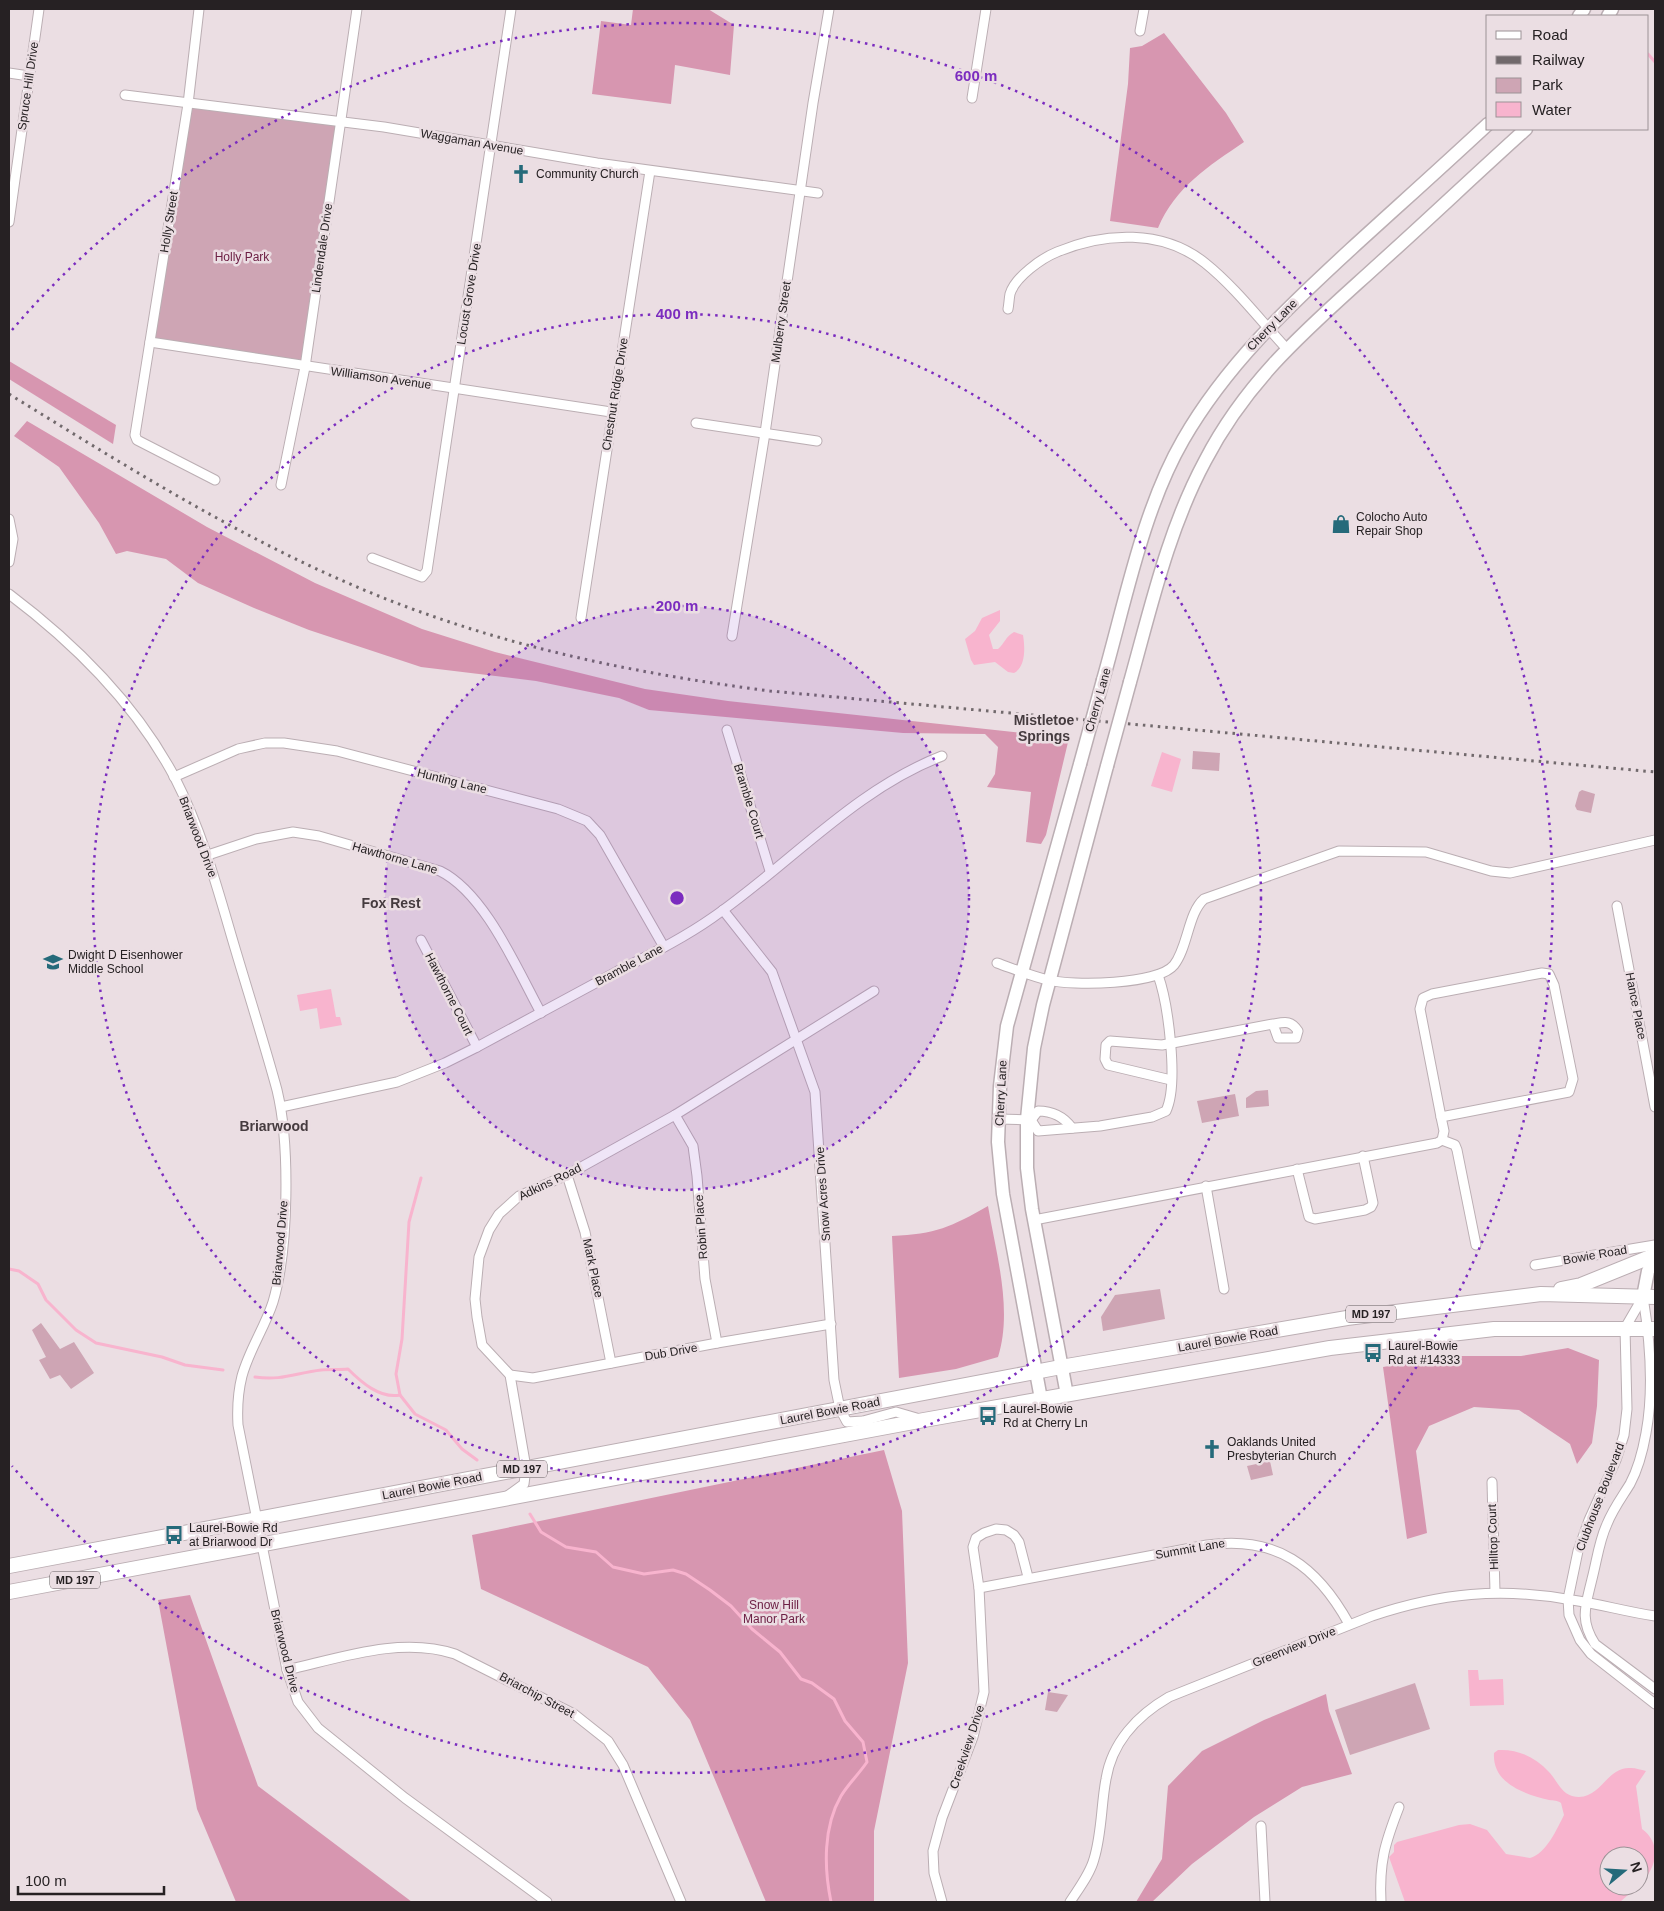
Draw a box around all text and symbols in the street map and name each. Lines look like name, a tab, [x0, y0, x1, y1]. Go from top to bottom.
legend	[1486, 15, 1649, 130]
text: Road	[1532, 26, 1568, 43]
street label: Spruce Hill Drive	[15, 40, 41, 131]
text: Railway	[1532, 51, 1585, 68]
text: 600 m	[955, 67, 997, 84]
text: Park	[1532, 76, 1563, 93]
text: Water	[1532, 101, 1571, 118]
street label: Waggaman Avenue	[420, 126, 525, 158]
church icon: Community Church	[510, 163, 532, 185]
place label: Community Church	[536, 167, 639, 181]
street label: Holly Street	[157, 190, 181, 254]
street label: Lindendale Drive	[309, 202, 335, 294]
street label: Locust Grove Drive	[454, 242, 484, 346]
park label: Holly Park	[215, 250, 270, 264]
street label: Mulberry Street	[768, 280, 794, 364]
street label: Cherry Lane	[1244, 296, 1300, 354]
text: 400 m	[656, 305, 698, 322]
street label: Chestnut Ridge Drive	[599, 336, 631, 451]
street label: Williamson Avenue	[330, 364, 432, 392]
place label: Colocho Auto Repair Shop	[1356, 510, 1428, 538]
shop icon: Colocho Auto Repair Shop	[1330, 513, 1352, 535]
text: 200 m	[656, 597, 698, 614]
street label: Cherry Lane	[1082, 666, 1114, 734]
district label: Mistletoe Springs	[1014, 712, 1075, 744]
street label: Bramble Court	[731, 762, 767, 841]
street label: Hunting Lane	[416, 766, 489, 797]
street label: Briarwood Drive	[176, 795, 220, 880]
street label: Hawthorne Lane	[351, 839, 440, 877]
centre of rings	[668, 889, 686, 907]
district label: Fox Rest	[361, 895, 421, 911]
street label: Bramble Lane	[593, 941, 666, 989]
place label: Dwight D Eisenhower Middle School	[68, 948, 183, 976]
street label: Hawthorne Court	[422, 950, 476, 1038]
school or university icon: Dwight D Eisenhower Middle School	[42, 951, 64, 973]
street label: Hance Place	[1623, 971, 1649, 1041]
street label: Cherry Lane	[992, 1059, 1010, 1126]
district label: Briarwood	[239, 1118, 309, 1134]
street label: Snow Acres Drive	[813, 1146, 833, 1242]
street label: Adkins Road	[516, 1161, 584, 1203]
street label: Robin Place	[692, 1194, 710, 1260]
street label: Briarwood Drive	[269, 1200, 291, 1286]
street label: Mark Place	[580, 1237, 606, 1299]
street label: Bowie Road	[1562, 1242, 1628, 1268]
road number: MD 197	[1346, 1306, 1396, 1322]
street label: Laurel Bowie Road	[1177, 1323, 1279, 1355]
place label: Laurel-Bowie Rd at #14333	[1388, 1339, 1460, 1367]
street label: Dub Drive	[644, 1340, 699, 1364]
bus stop icon: Laurel-Bowie Rd at #14333	[1362, 1342, 1384, 1364]
street label: Laurel Bowie Road	[779, 1394, 881, 1428]
place label: Laurel-Bowie Rd at Cherry Ln	[1003, 1402, 1088, 1430]
bus stop icon: Laurel-Bowie Rd at Cherry Ln	[977, 1405, 999, 1427]
place label: Oaklands United Presbyterian Church	[1227, 1435, 1336, 1463]
church icon: Oaklands United Presbyterian Church	[1201, 1438, 1223, 1460]
street label: Clubhouse Boulevard	[1573, 1441, 1627, 1553]
road number: MD 197	[497, 1460, 547, 1478]
street label: Laurel Bowie Road	[381, 1469, 483, 1503]
street label: Hilltop Court	[1485, 1503, 1501, 1570]
place label: Laurel-Bowie Rd at Briarwood Dr	[189, 1521, 278, 1549]
bus stop icon: Laurel-Bowie Rd at Briarwood Dr	[163, 1524, 185, 1546]
street label: Summit Lane	[1154, 1536, 1226, 1562]
road number: MD 197	[50, 1572, 100, 1588]
park label: Snow Hill Manor Park	[743, 1598, 806, 1626]
street label: Briarwood Drive	[268, 1608, 302, 1694]
street label: Greenview Drive	[1250, 1624, 1338, 1670]
street label: Briarchip Street	[497, 1669, 577, 1721]
street label: Creekview Drive	[947, 1703, 987, 1791]
north arrow	[1599, 1846, 1649, 1896]
text: N	[1627, 1860, 1646, 1874]
scale bar	[18, 1864, 164, 1896]
text: 100 m	[25, 1872, 67, 1889]

